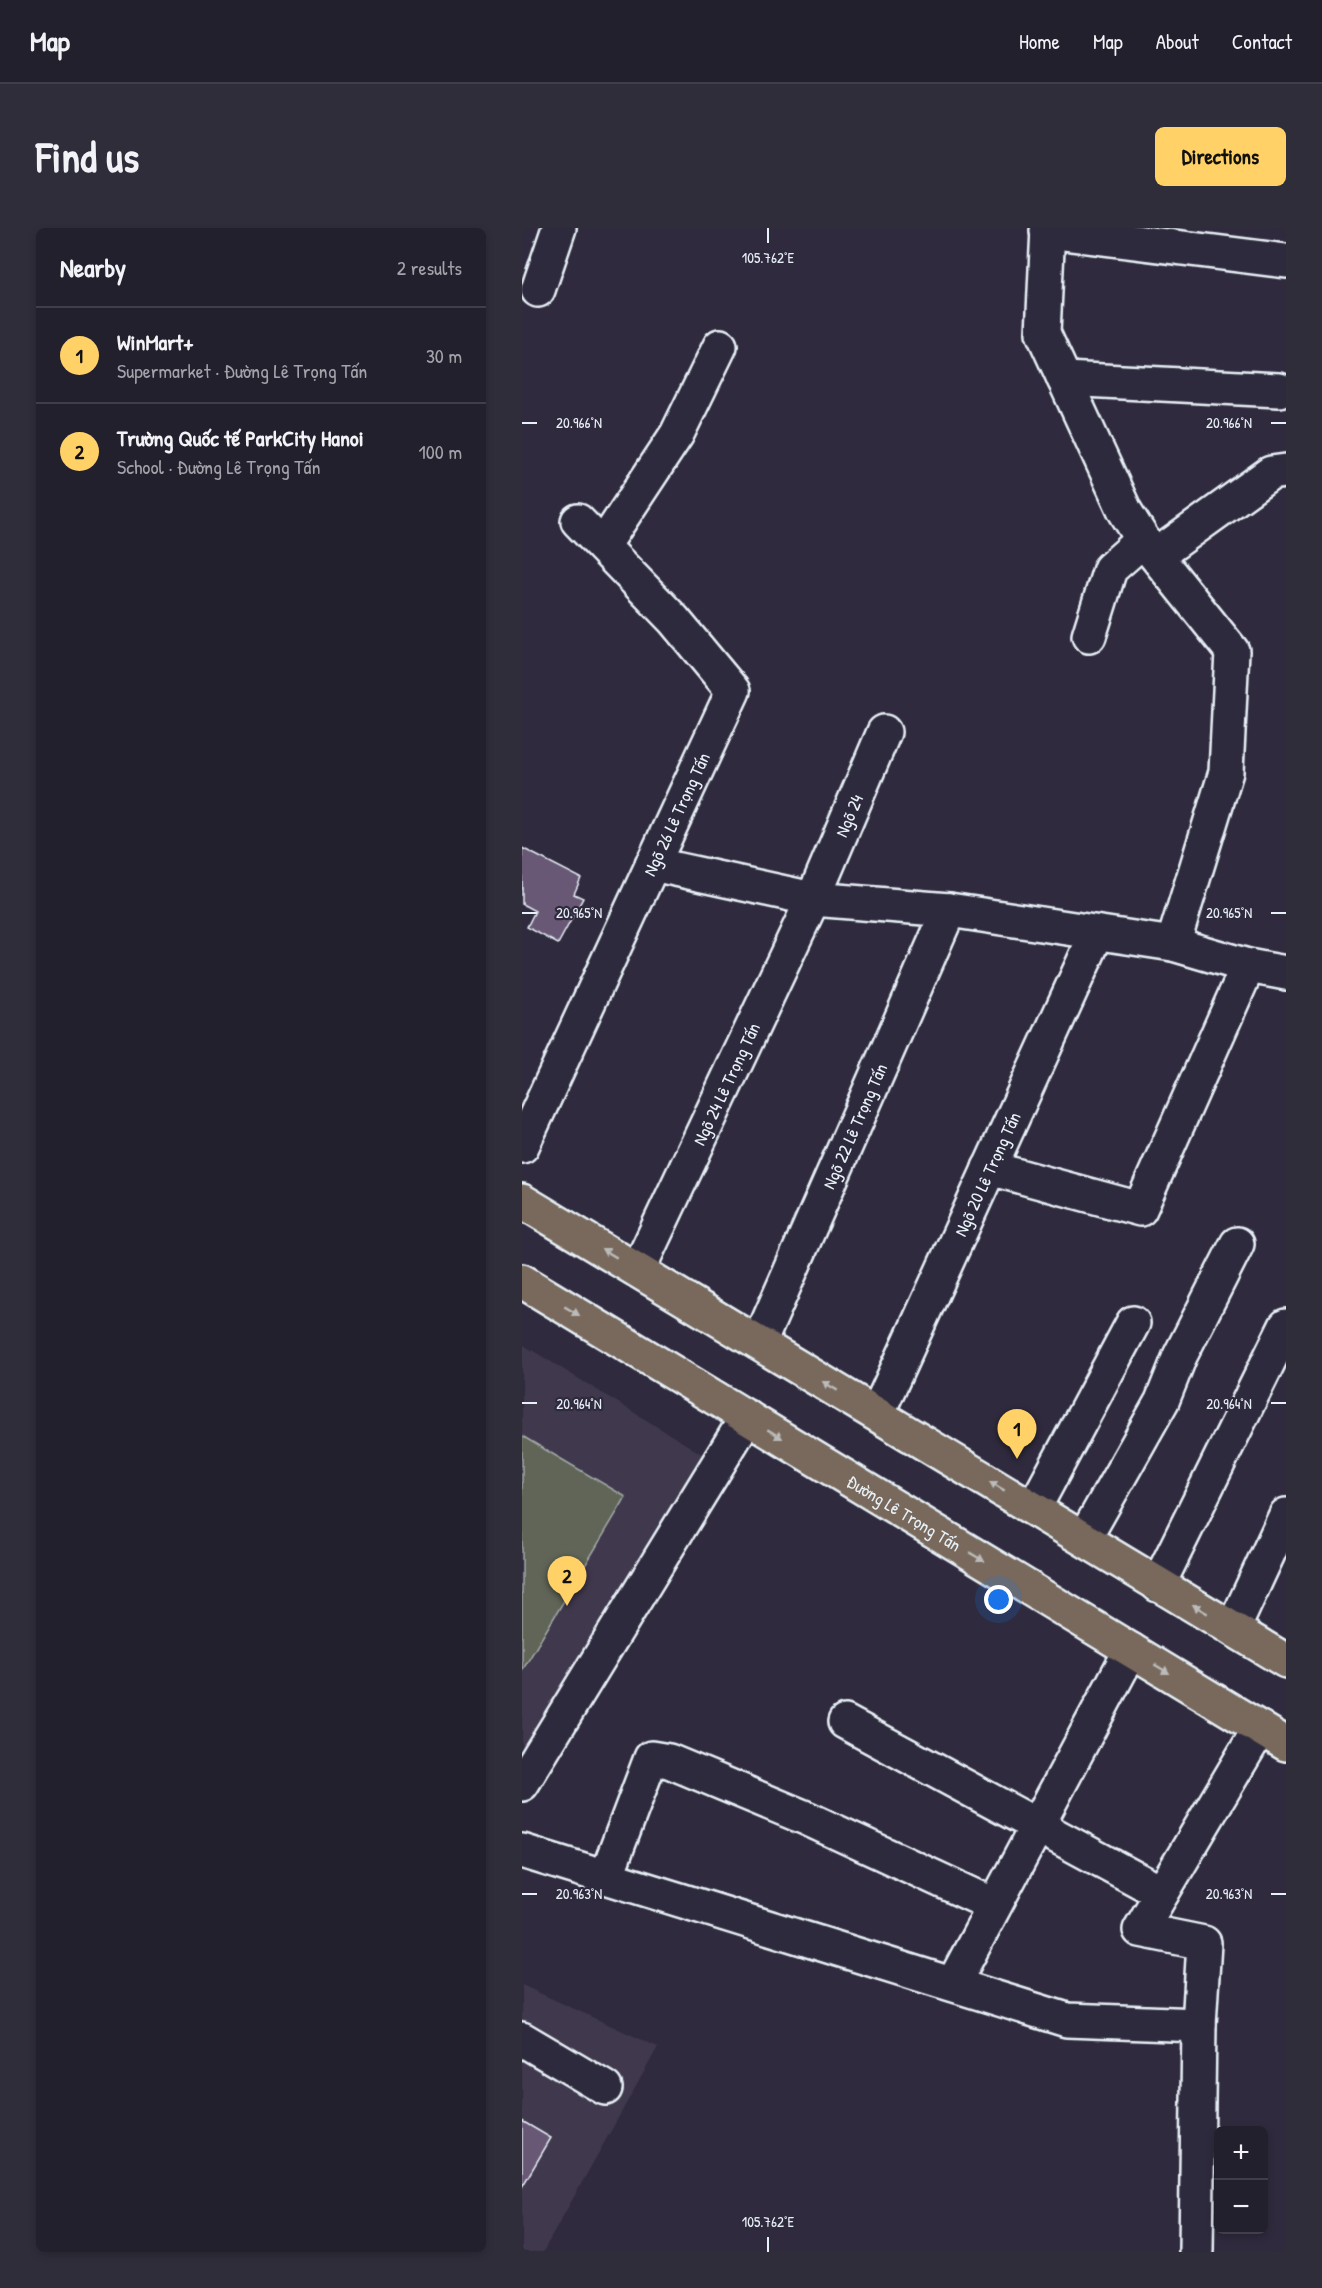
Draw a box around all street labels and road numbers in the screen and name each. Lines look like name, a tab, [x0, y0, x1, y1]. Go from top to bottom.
street label: Ngõ 26 Lê Trọng Tấn	[637, 748, 715, 880]
street label: Ngõ 24	[828, 790, 869, 841]
street label: Ngõ 24 Lê Trọng Tấn	[686, 1018, 766, 1149]
street label: Ngõ 22 Lê Trọng Tấn	[816, 1059, 893, 1193]
street label: Ngõ 20 Lê Trọng Tấn	[948, 1108, 1026, 1240]
street label: Đường Lê Trọng Tấn	[843, 1468, 966, 1557]

